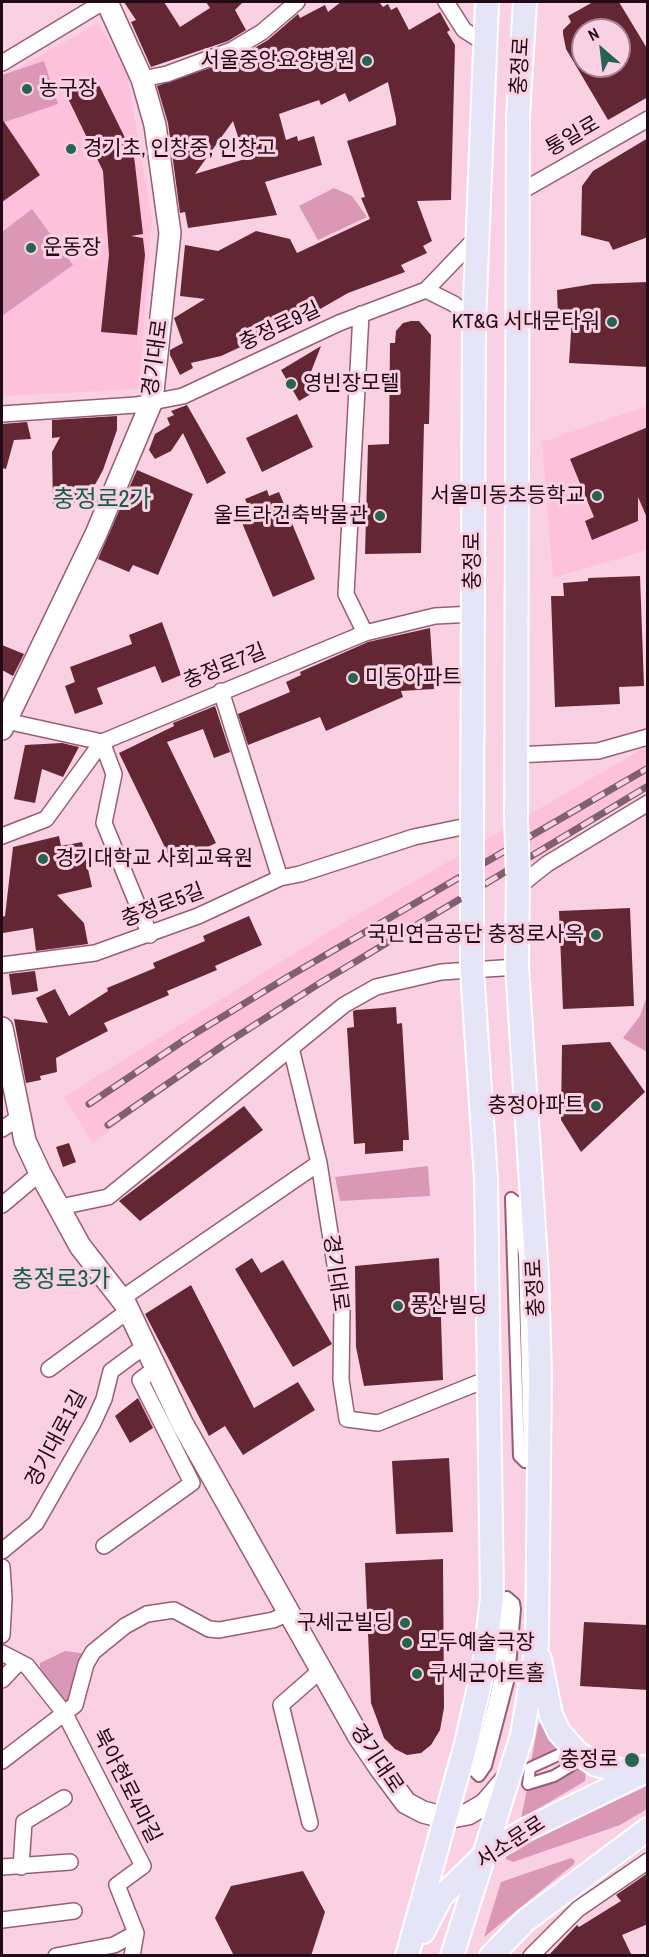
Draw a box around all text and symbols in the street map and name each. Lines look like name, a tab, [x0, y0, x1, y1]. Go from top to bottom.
north arrow	[571, 18, 631, 78]
text: N	[584, 22, 603, 46]
street label: 충정로	[507, 36, 535, 96]
place label: 서울중앙요양병원	[200, 48, 355, 74]
marker: 서울중앙요양병원	[360, 54, 374, 68]
place label: 농구장	[39, 76, 97, 102]
marker: 농구장	[20, 82, 34, 96]
street label: 통일로	[542, 112, 604, 162]
place label: 경기초, 인창중, 인창고	[83, 136, 276, 162]
marker: 경기초, 인창중, 인창고	[64, 142, 78, 156]
place label: 운동장	[43, 235, 101, 261]
marker: 운동장	[24, 241, 38, 255]
street label: 충정로9길	[235, 297, 325, 357]
place label: KT&G 서대문타워	[452, 309, 600, 335]
marker: KT&G 서대문타워	[605, 315, 619, 329]
street label: 경기대로	[138, 318, 174, 398]
place label: 영빈장모텔	[303, 371, 400, 397]
marker: 영빈장모텔	[284, 377, 298, 391]
place label: 서울미동초등학교	[430, 483, 585, 509]
district label: 충정로2가	[52, 487, 152, 515]
marker: 서울미동초등학교	[590, 489, 604, 503]
place label: 울트라건축박물관	[213, 503, 368, 529]
marker: 울트라건축박물관	[373, 509, 387, 523]
street label: 충정로	[460, 532, 486, 590]
street label: 충정로7길	[180, 639, 270, 695]
place label: 미동아파트	[365, 665, 462, 691]
marker: 미동아파트	[346, 671, 360, 685]
place label: 경기대학교 사회교육원	[55, 846, 253, 872]
marker: 경기대학교 사회교육원	[36, 852, 50, 866]
street label: 충정로5길	[118, 879, 208, 933]
place label: 국민연금공단 충정로사옥	[367, 922, 584, 948]
marker: 국민연금공단 충정로사옥	[589, 928, 603, 942]
place label: 충정아파트	[487, 1093, 584, 1119]
marker: 충정아파트	[589, 1099, 603, 1113]
street label: 경기대로	[317, 1233, 353, 1313]
street label: 충정로	[522, 1258, 550, 1318]
district label: 충정로3가	[11, 1267, 111, 1295]
place label: 풍산빌딩	[410, 1293, 487, 1319]
marker: 풍산빌딩	[391, 1299, 405, 1313]
street label: 경기대로1길	[21, 1386, 93, 1492]
place label: 구세군빌딩	[296, 1610, 393, 1636]
marker: 구세군빌딩	[398, 1616, 412, 1630]
place label: 모두예술극장	[419, 1630, 535, 1656]
marker: 모두예술극장	[400, 1636, 414, 1650]
place label: 구세군아트홀	[429, 1661, 545, 1687]
marker: 구세군아트홀	[410, 1667, 424, 1681]
street label: 경기대로	[344, 1720, 408, 1798]
street label: 북아현로4마길	[86, 1724, 166, 1848]
place label: 충정로	[560, 1747, 618, 1773]
marker: 충정로	[623, 1751, 641, 1769]
street label: 서소문로	[472, 1811, 550, 1875]

